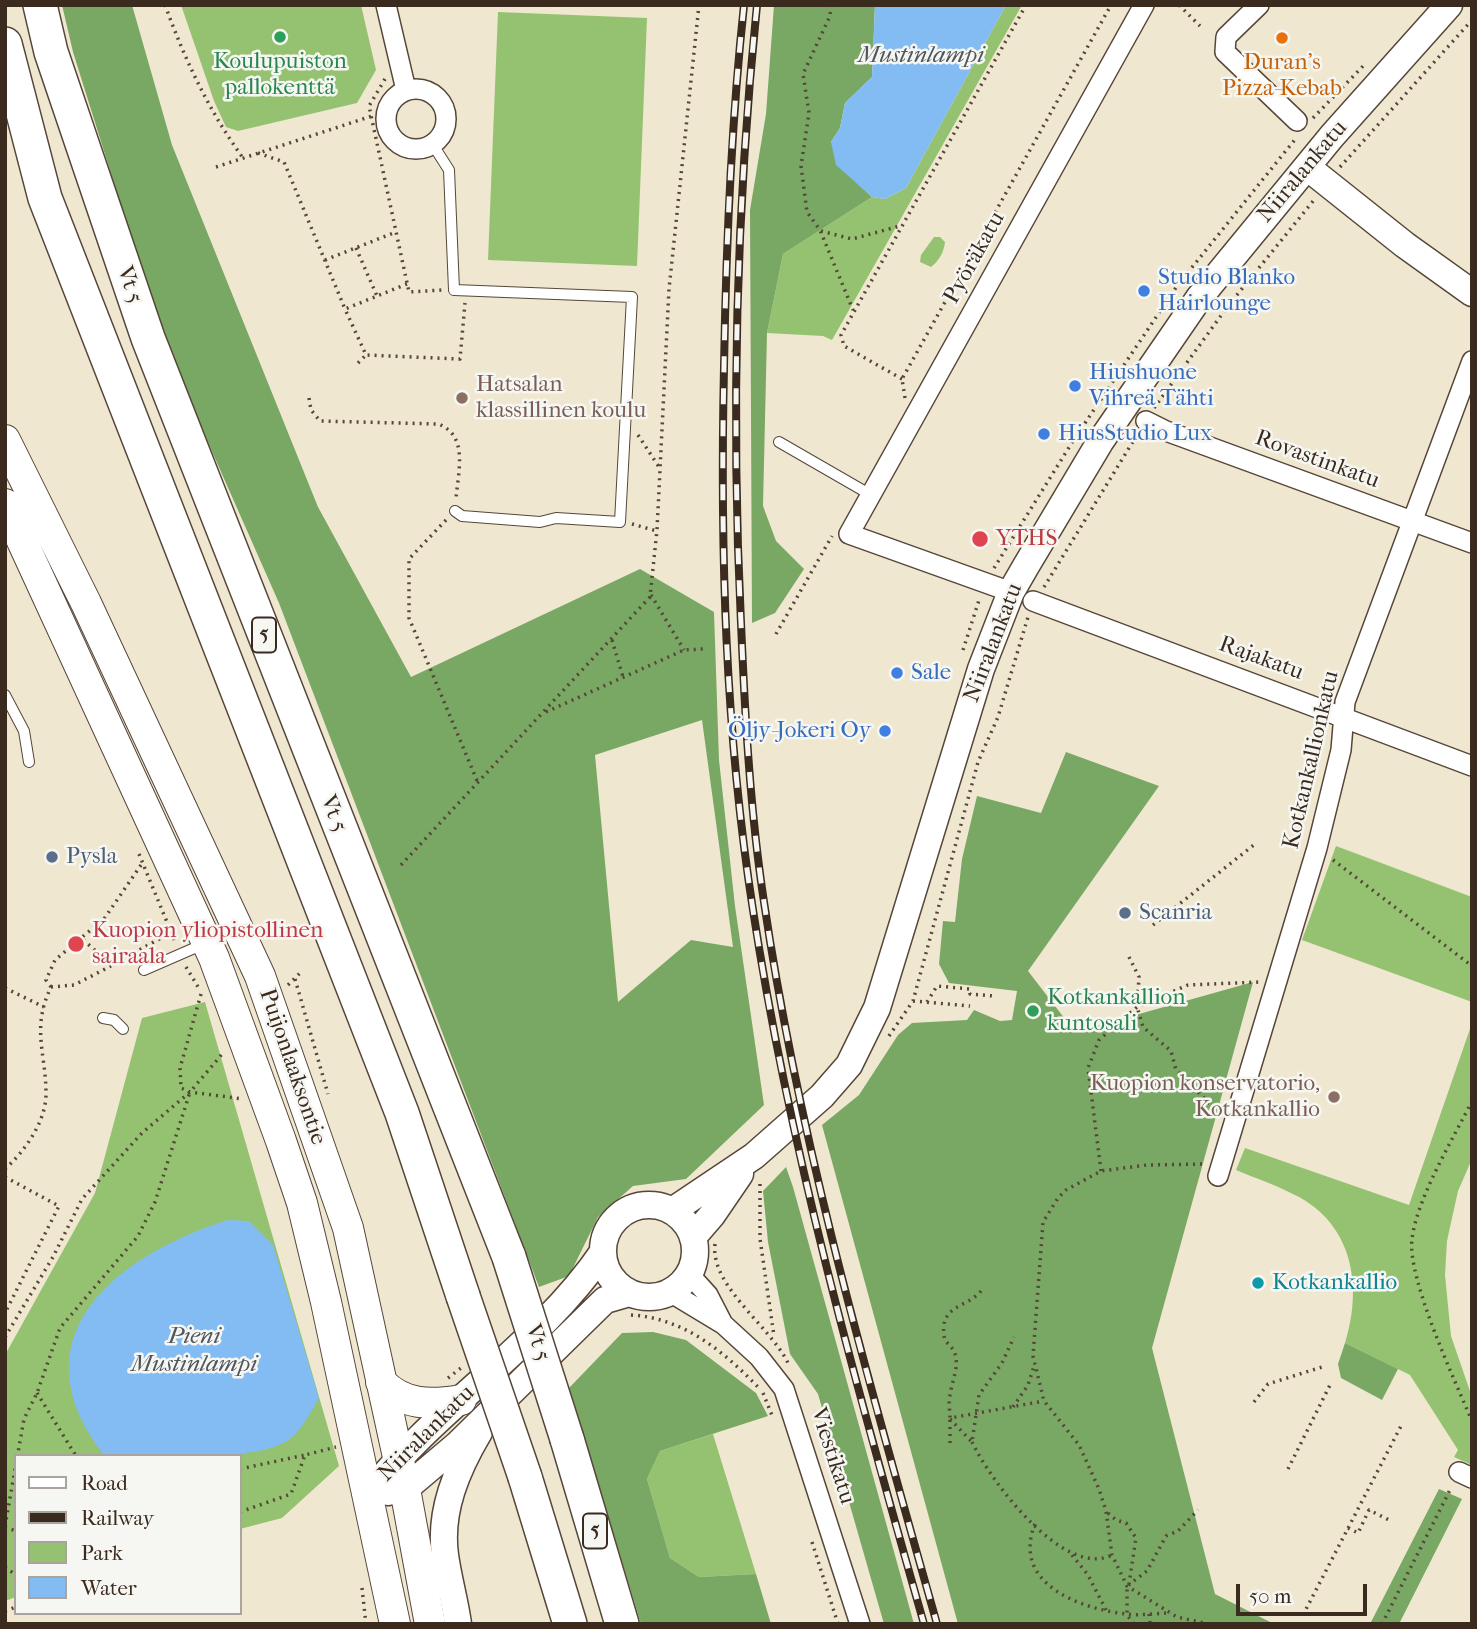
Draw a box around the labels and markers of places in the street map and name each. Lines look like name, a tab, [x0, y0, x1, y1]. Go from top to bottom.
marker: Koulupuiston pallokenttä	[272, 29, 288, 45]
marker: Duran’s Pizza-Kebab	[1274, 30, 1290, 46]
place label: Koulupuiston pallokenttä	[213, 48, 347, 102]
place label: Duran’s Pizza-Kebab	[1222, 49, 1342, 103]
place label: Studio Blanko Hairlounge	[1158, 264, 1295, 318]
marker: Studio Blanko Hairlounge	[1136, 283, 1152, 299]
place label: Hiushuone Vihreä Tähti	[1089, 359, 1214, 413]
place label: Hatsalan klassillinen koulu	[476, 371, 646, 425]
marker: Hiushuone Vihreä Tähti	[1067, 378, 1083, 394]
marker: Hatsalan klassillinen koulu	[454, 390, 470, 406]
place label: HiusStudio Lux	[1058, 420, 1212, 448]
marker: HiusStudio Lux	[1036, 426, 1052, 442]
place label: YTHS	[996, 525, 1057, 553]
marker: YTHS	[970, 529, 990, 549]
place label: Sale	[911, 659, 951, 687]
marker: Sale	[889, 665, 905, 681]
place label: Öljy-Jokeri Oy	[728, 717, 871, 745]
marker: Öljy-Jokeri Oy	[877, 723, 893, 739]
place label: Pysla	[66, 843, 117, 871]
marker: Pysla	[44, 849, 60, 865]
place label: Scanria	[1139, 899, 1212, 927]
marker: Scanria	[1117, 905, 1133, 921]
place label: Kuopion yliopistollinen sairaala	[92, 917, 323, 971]
marker: Kuopion yliopistollinen sairaala	[66, 934, 86, 954]
place label: Kotkankallion kuntosali	[1047, 984, 1185, 1038]
marker: Kotkankallion kuntosali	[1025, 1003, 1041, 1019]
place label: Kuopion konservatorio, Kotkankallio	[1090, 1070, 1320, 1124]
marker: Kuopion konservatorio, Kotkankallio	[1326, 1089, 1342, 1105]
place label: Kotkankallio	[1272, 1269, 1397, 1297]
marker: Kotkankallio	[1250, 1275, 1266, 1291]

